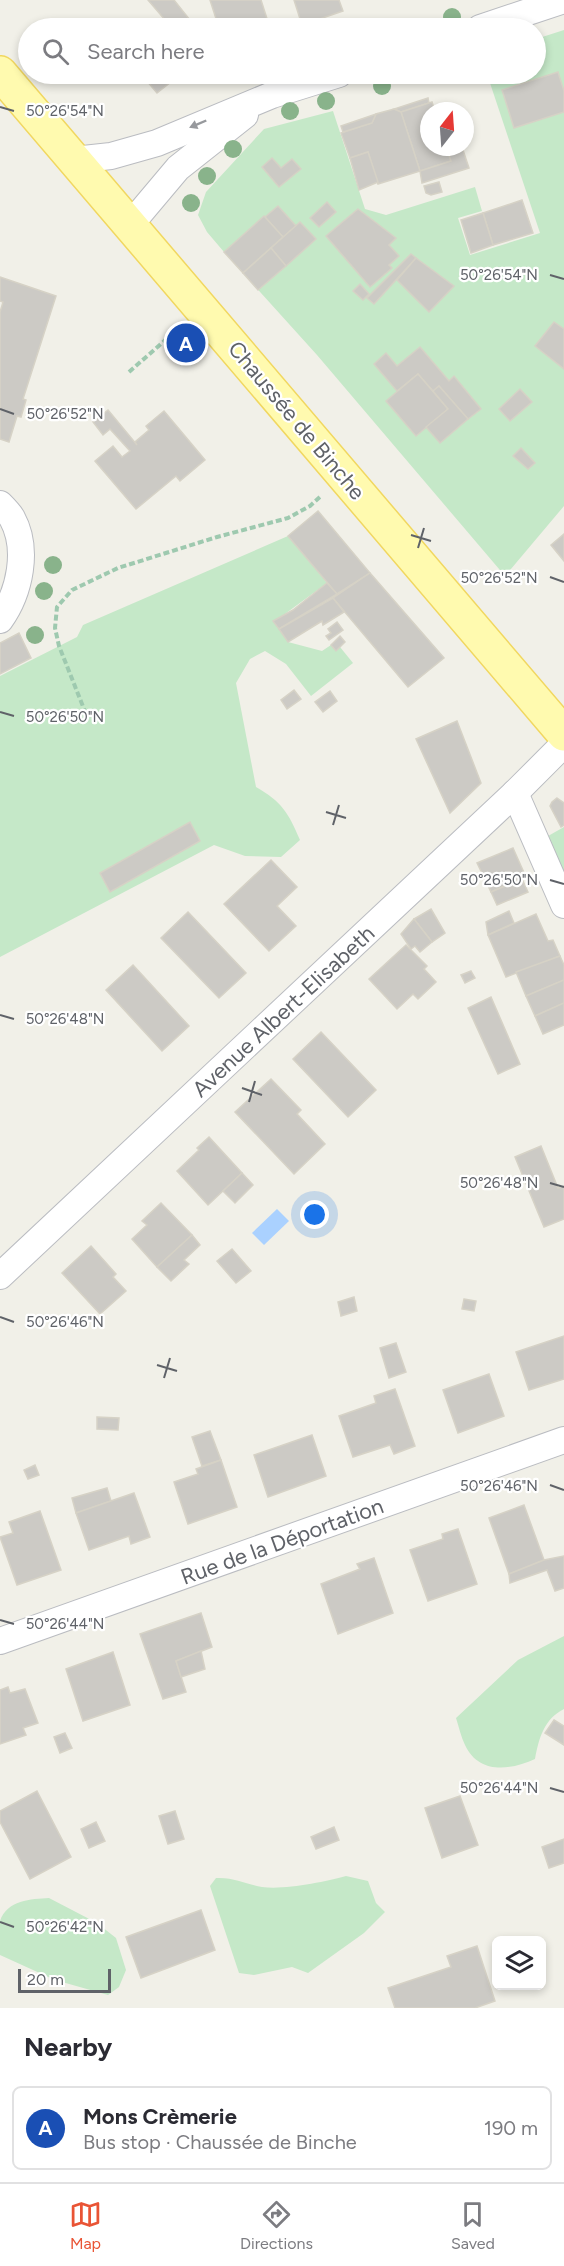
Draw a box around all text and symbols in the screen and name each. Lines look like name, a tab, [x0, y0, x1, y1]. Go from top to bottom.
search box	[18, 18, 546, 84]
icon: search	[39, 35, 72, 68]
text: Search here	[87, 38, 205, 65]
text: 50°26'54"N	[26, 102, 104, 120]
north arrow	[420, 102, 474, 156]
one-way arrow	[190, 120, 207, 129]
text: 50°26'54"N	[460, 266, 538, 284]
pin: A	[166, 320, 206, 366]
street label: Chaussée de Binche	[222, 335, 371, 505]
text: 50°26'52"N	[26, 405, 104, 423]
text: 50°26'52"N	[460, 569, 538, 587]
text: 50°26'50"N	[26, 708, 104, 726]
text: 50°26'50"N	[460, 871, 538, 889]
street label: Avenue Albert-Elisabeth	[187, 920, 380, 1103]
text: 50°26'48"N	[26, 1010, 104, 1028]
text: 50°26'48"N	[460, 1174, 538, 1192]
your location	[300, 1200, 329, 1229]
text: 50°26'46"N	[26, 1313, 104, 1331]
text: 50°26'46"N	[460, 1477, 538, 1495]
street label: Rue de la Déportation	[177, 1492, 387, 1591]
text: 50°26'44"N	[26, 1615, 104, 1633]
text: 50°26'44"N	[460, 1779, 538, 1797]
text: 50°26'42"N	[26, 1918, 104, 1936]
map controls	[492, 1936, 546, 1990]
button: layers	[492, 1936, 546, 1990]
scale bar	[18, 1966, 111, 1994]
text: 20 m	[27, 1970, 64, 1989]
text: Nearby	[24, 2031, 112, 2063]
text: Mons Crèmerie	[83, 2103, 237, 2130]
text: A	[38, 2116, 53, 2140]
text: 190 m	[484, 2116, 538, 2140]
text: Bus stop · Chaussée de Binche	[83, 2130, 357, 2154]
tab: Map	[69, 2198, 102, 2253]
tab: Directions	[240, 2198, 313, 2253]
tab: Saved	[451, 2198, 495, 2253]

